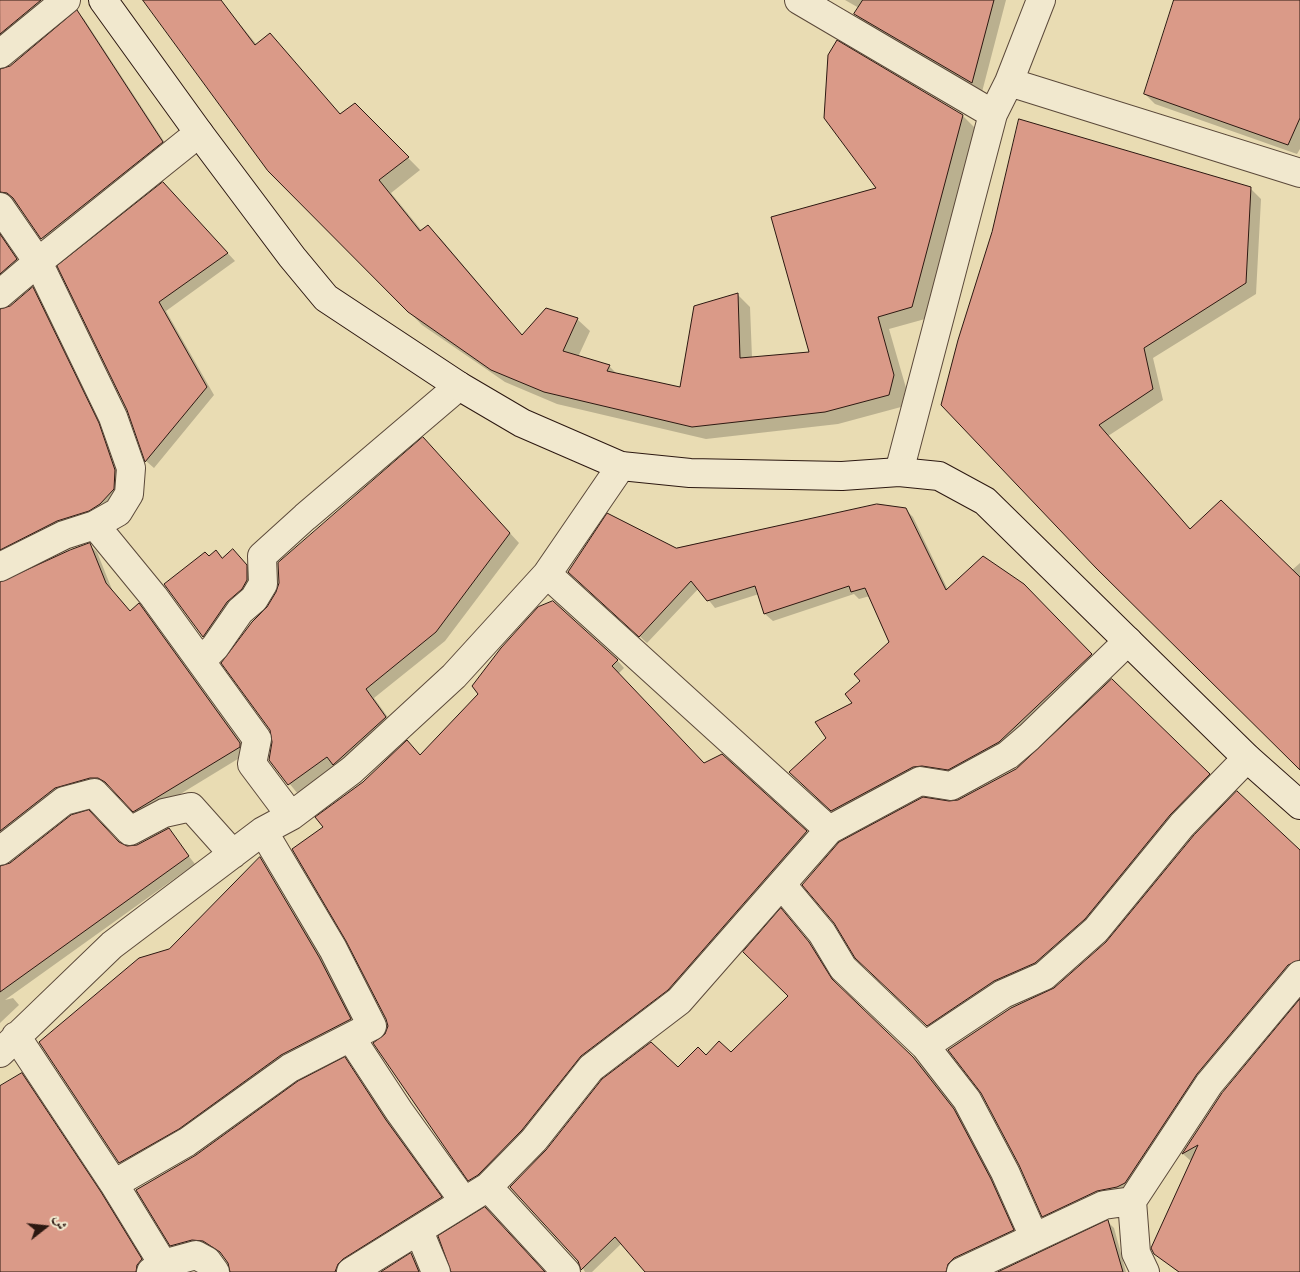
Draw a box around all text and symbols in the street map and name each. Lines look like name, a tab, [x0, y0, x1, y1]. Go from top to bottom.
north arrow	[20, 1202, 70, 1252]
text: ش	[49, 1214, 70, 1232]

